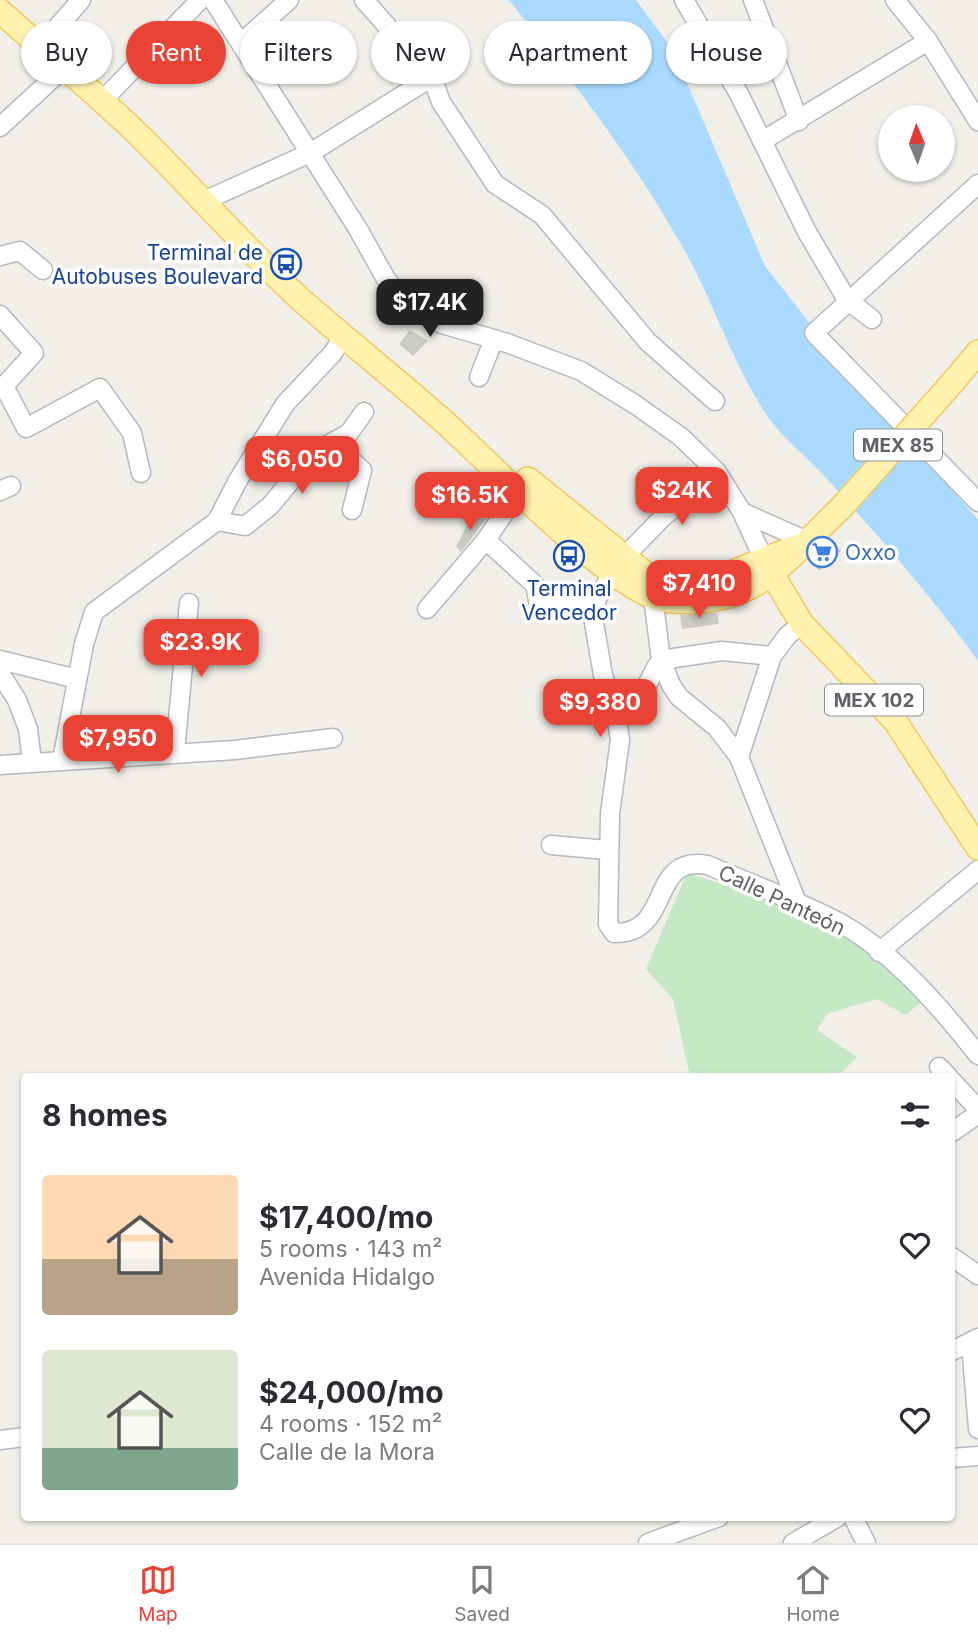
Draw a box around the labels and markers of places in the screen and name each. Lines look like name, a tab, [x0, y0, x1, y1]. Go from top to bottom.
place label: Terminal de Autobuses Boulevard	[52, 240, 263, 289]
bus stop icon: Terminal de Autobuses Boulevard	[269, 247, 303, 281]
pin: $17.4K	[373, 280, 487, 339]
pin: $6,050	[245, 436, 359, 496]
pin: $24K	[641, 468, 723, 527]
pin: $16.5K	[413, 472, 527, 532]
supermarket icon: Oxxo	[805, 535, 839, 569]
bus stop icon: Terminal Vencedor	[552, 539, 586, 573]
place label: Oxxo	[845, 540, 896, 565]
pin: $7,410	[642, 560, 756, 620]
place label: Terminal Vencedor	[521, 576, 617, 625]
pin: $23.9K	[144, 620, 258, 679]
pin: $9,380	[543, 680, 657, 739]
pin: $7,950	[61, 716, 175, 775]

